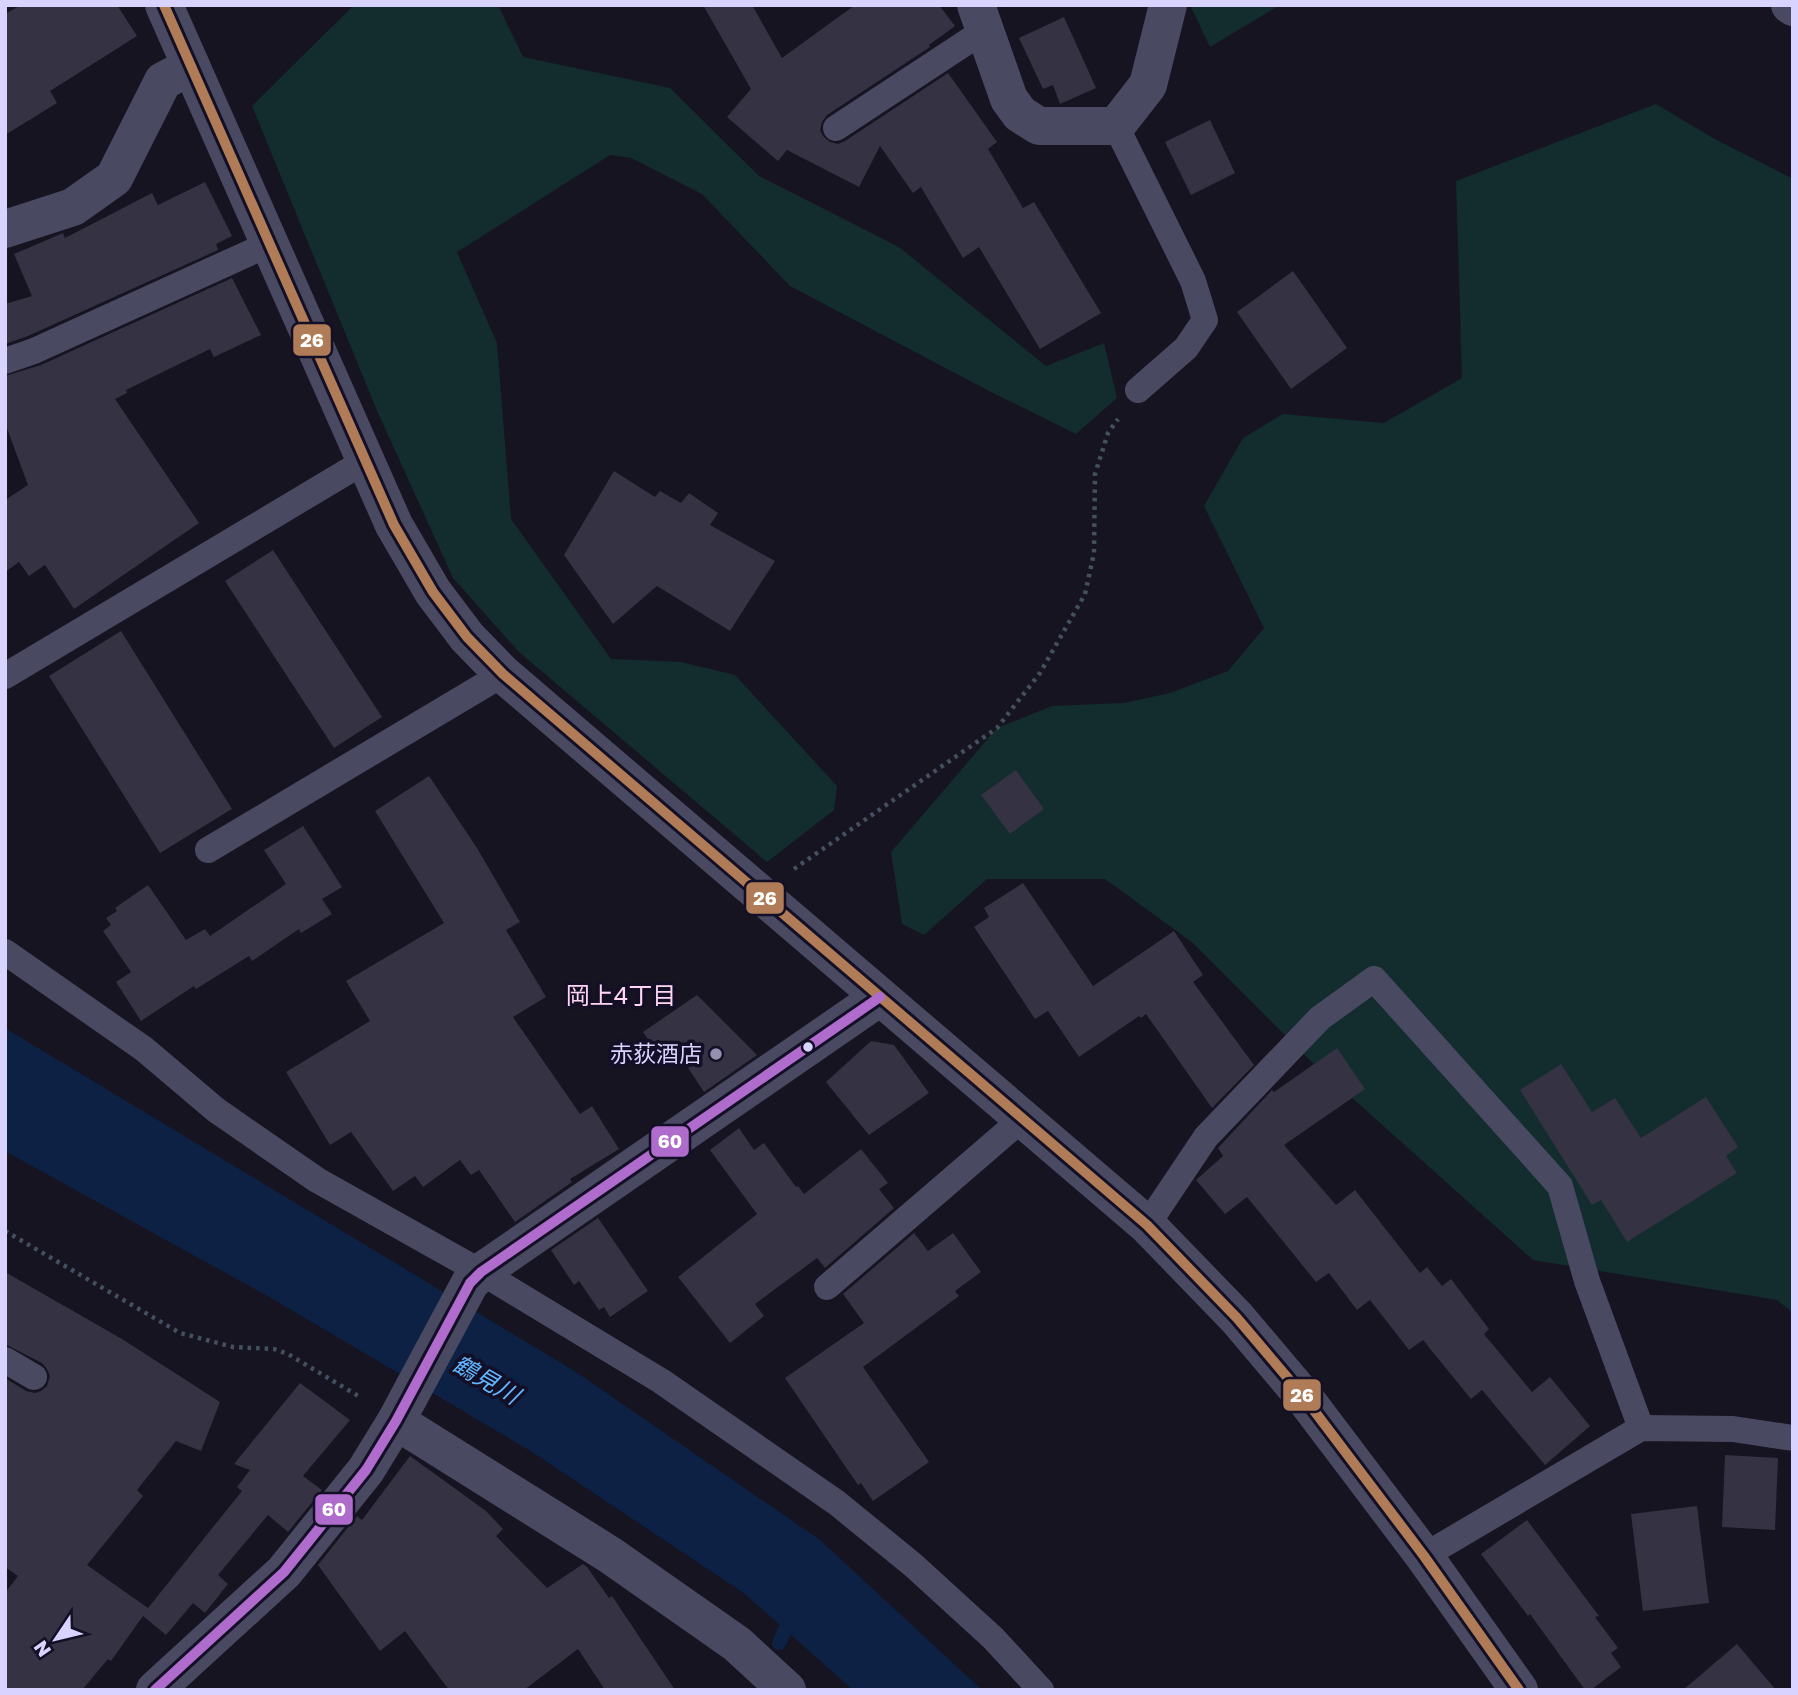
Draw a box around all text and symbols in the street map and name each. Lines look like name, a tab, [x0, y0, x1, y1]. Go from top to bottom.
line badge: 26	[292, 323, 332, 357]
text: 26	[300, 328, 324, 351]
line badge: 26	[745, 881, 785, 915]
text: 26	[753, 886, 777, 909]
district label: 岡上4丁目	[566, 980, 676, 1009]
place label: 赤荻酒店	[610, 1039, 702, 1067]
unlabelled marker	[801, 1040, 815, 1054]
marker: 赤荻酒店	[708, 1046, 724, 1062]
line badge: 60	[650, 1125, 690, 1158]
text: 60	[658, 1129, 682, 1152]
water label: 鶴見川	[448, 1348, 528, 1411]
line badge: 26	[1282, 1378, 1322, 1412]
text: 26	[1290, 1383, 1314, 1406]
line badge: 60	[314, 1493, 354, 1526]
text: 60	[322, 1497, 346, 1520]
north arrow	[21, 1604, 91, 1674]
text: N	[28, 1637, 55, 1662]

